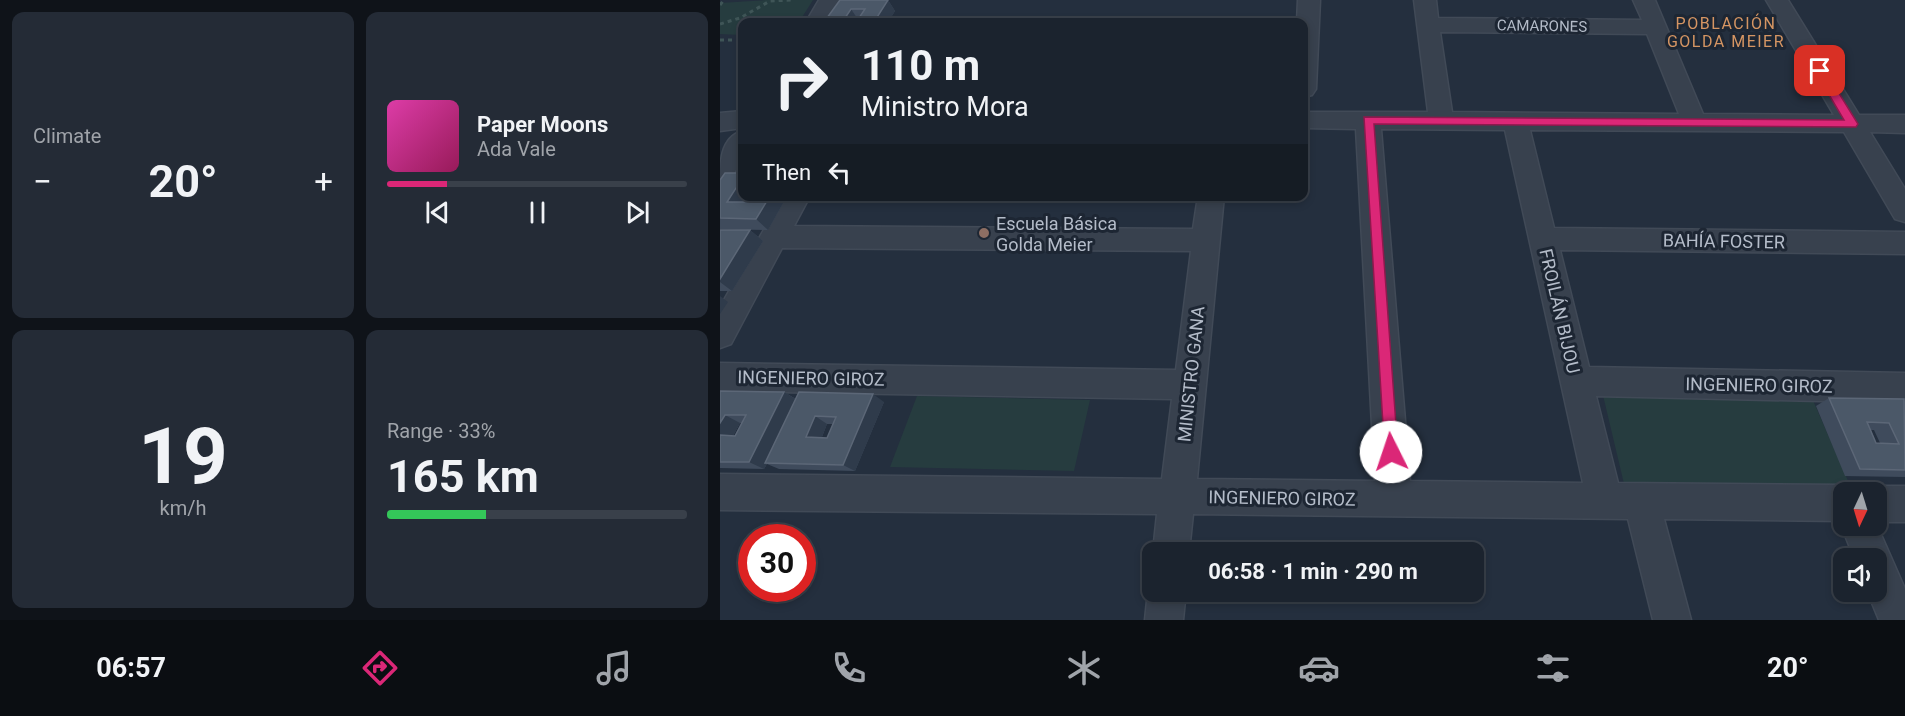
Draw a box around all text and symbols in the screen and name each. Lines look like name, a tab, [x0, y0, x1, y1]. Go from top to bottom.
district label: POBLACIÓN GOLDA MEIER	[1667, 13, 1785, 51]
street label: CAMARONES	[1497, 16, 1587, 36]
text: 110 m	[861, 41, 980, 90]
icon: right	[762, 42, 840, 120]
pin	[1794, 45, 1845, 96]
icon: arrive	[1803, 54, 1836, 87]
text: Ministro Mora	[861, 91, 1029, 123]
text: Paper Moons	[477, 112, 608, 137]
text: Climate	[33, 124, 101, 148]
text: Ada Vale	[477, 137, 556, 161]
text: 20°	[148, 155, 218, 208]
icon: left	[823, 156, 856, 189]
text: Then	[762, 160, 811, 185]
text: −	[33, 162, 52, 201]
text: +	[314, 162, 333, 201]
icon: previous	[421, 196, 454, 229]
icon: pause	[521, 196, 554, 229]
icon: next	[621, 196, 654, 229]
place label: Escuela Básica Golda Meier	[996, 213, 1117, 255]
marker: Escuela Básica Golda Meier	[977, 226, 991, 240]
street label: BAHÍA FOSTER	[1663, 229, 1785, 253]
street label: FROILÁN BIJOU	[1535, 247, 1585, 375]
street label: MINISTRO GANA	[1173, 305, 1209, 443]
street label: INGENIERO GIROZ	[737, 366, 885, 390]
street label: INGENIERO GIROZ	[1685, 373, 1833, 397]
text: 19	[138, 411, 228, 502]
text: Range · 33%	[387, 419, 495, 443]
position arrow	[1359, 420, 1423, 484]
text: 165 km	[387, 450, 539, 503]
north arrow	[1833, 482, 1887, 536]
map controls	[1833, 482, 1887, 602]
street label: INGENIERO GIROZ	[1208, 486, 1356, 510]
text: km/h	[160, 496, 206, 520]
speed limit sign: 30	[738, 524, 816, 602]
button: sound	[1833, 548, 1887, 602]
text: 06:58 · 1 min · 290 m	[1208, 559, 1418, 584]
icon: directions	[359, 647, 401, 689]
icon: music	[593, 647, 635, 689]
icon: phone	[828, 647, 870, 689]
icon: climate	[1063, 647, 1105, 689]
icon: car	[1298, 647, 1340, 689]
icon: filters	[1532, 647, 1574, 689]
text: 06:57	[96, 652, 166, 684]
text: 20°	[1767, 652, 1809, 684]

